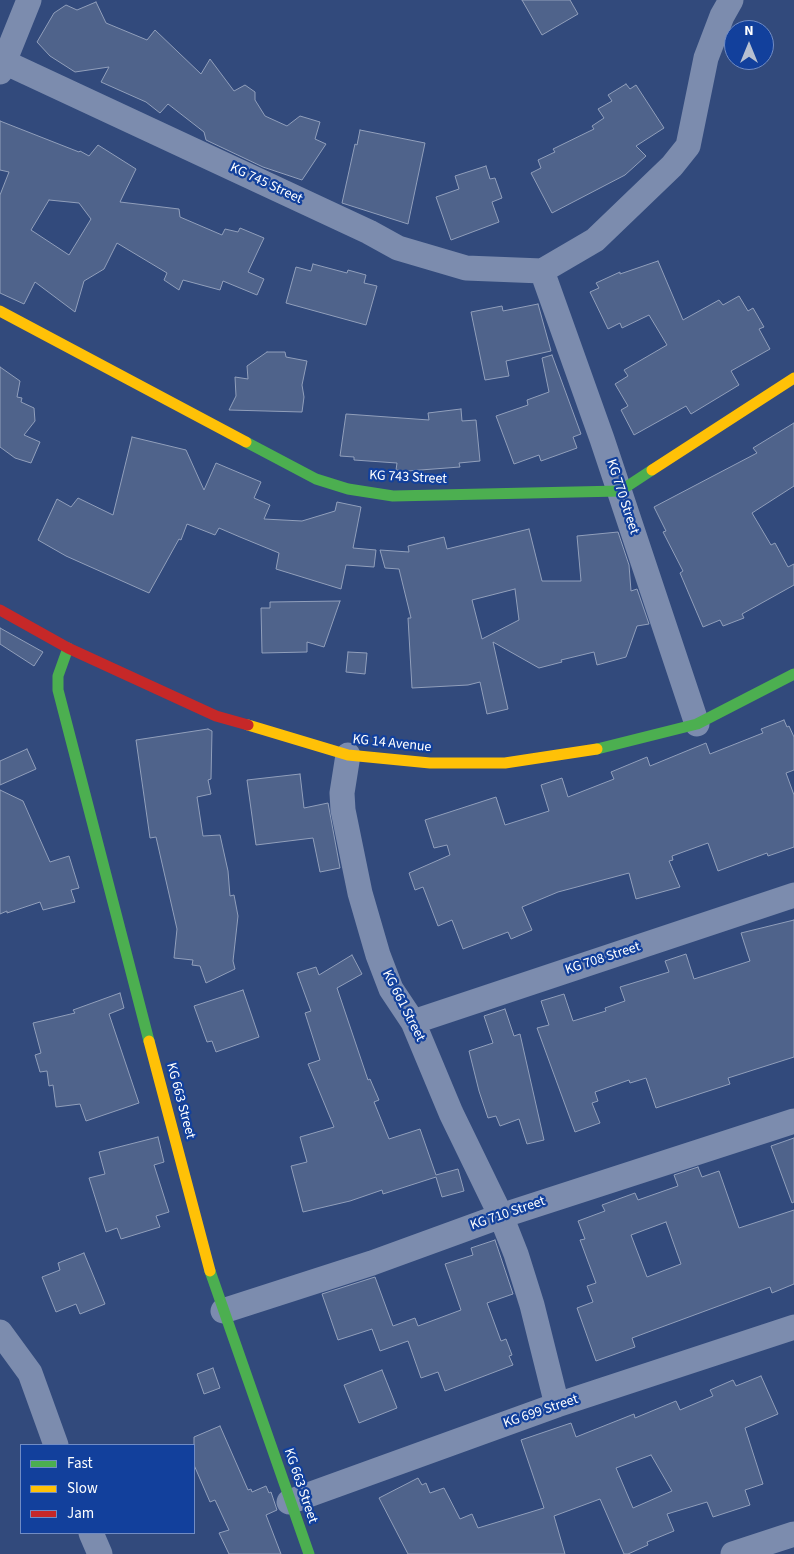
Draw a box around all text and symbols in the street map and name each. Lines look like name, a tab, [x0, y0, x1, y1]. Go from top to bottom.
north arrow	[724, 20, 774, 70]
text: N	[744, 21, 754, 41]
street label: KG 745 Street	[227, 160, 305, 208]
street label: KG 770 Street	[602, 457, 642, 537]
street label: KG 743 Street	[369, 468, 447, 488]
street label: KG 14 Avenue	[352, 732, 432, 756]
street label: KG 708 Street	[563, 939, 643, 979]
street label: KG 661 Street	[378, 967, 428, 1045]
street label: KG 663 Street	[162, 1061, 198, 1141]
street label: KG 710 Street	[468, 1193, 548, 1235]
street label: KG 699 Street	[501, 1391, 581, 1433]
legend	[20, 1444, 195, 1534]
street label: KG 663 Street	[279, 1446, 321, 1526]
text: Fast	[67, 1453, 93, 1474]
text: Slow	[67, 1478, 98, 1499]
text: Jam	[67, 1503, 94, 1524]

